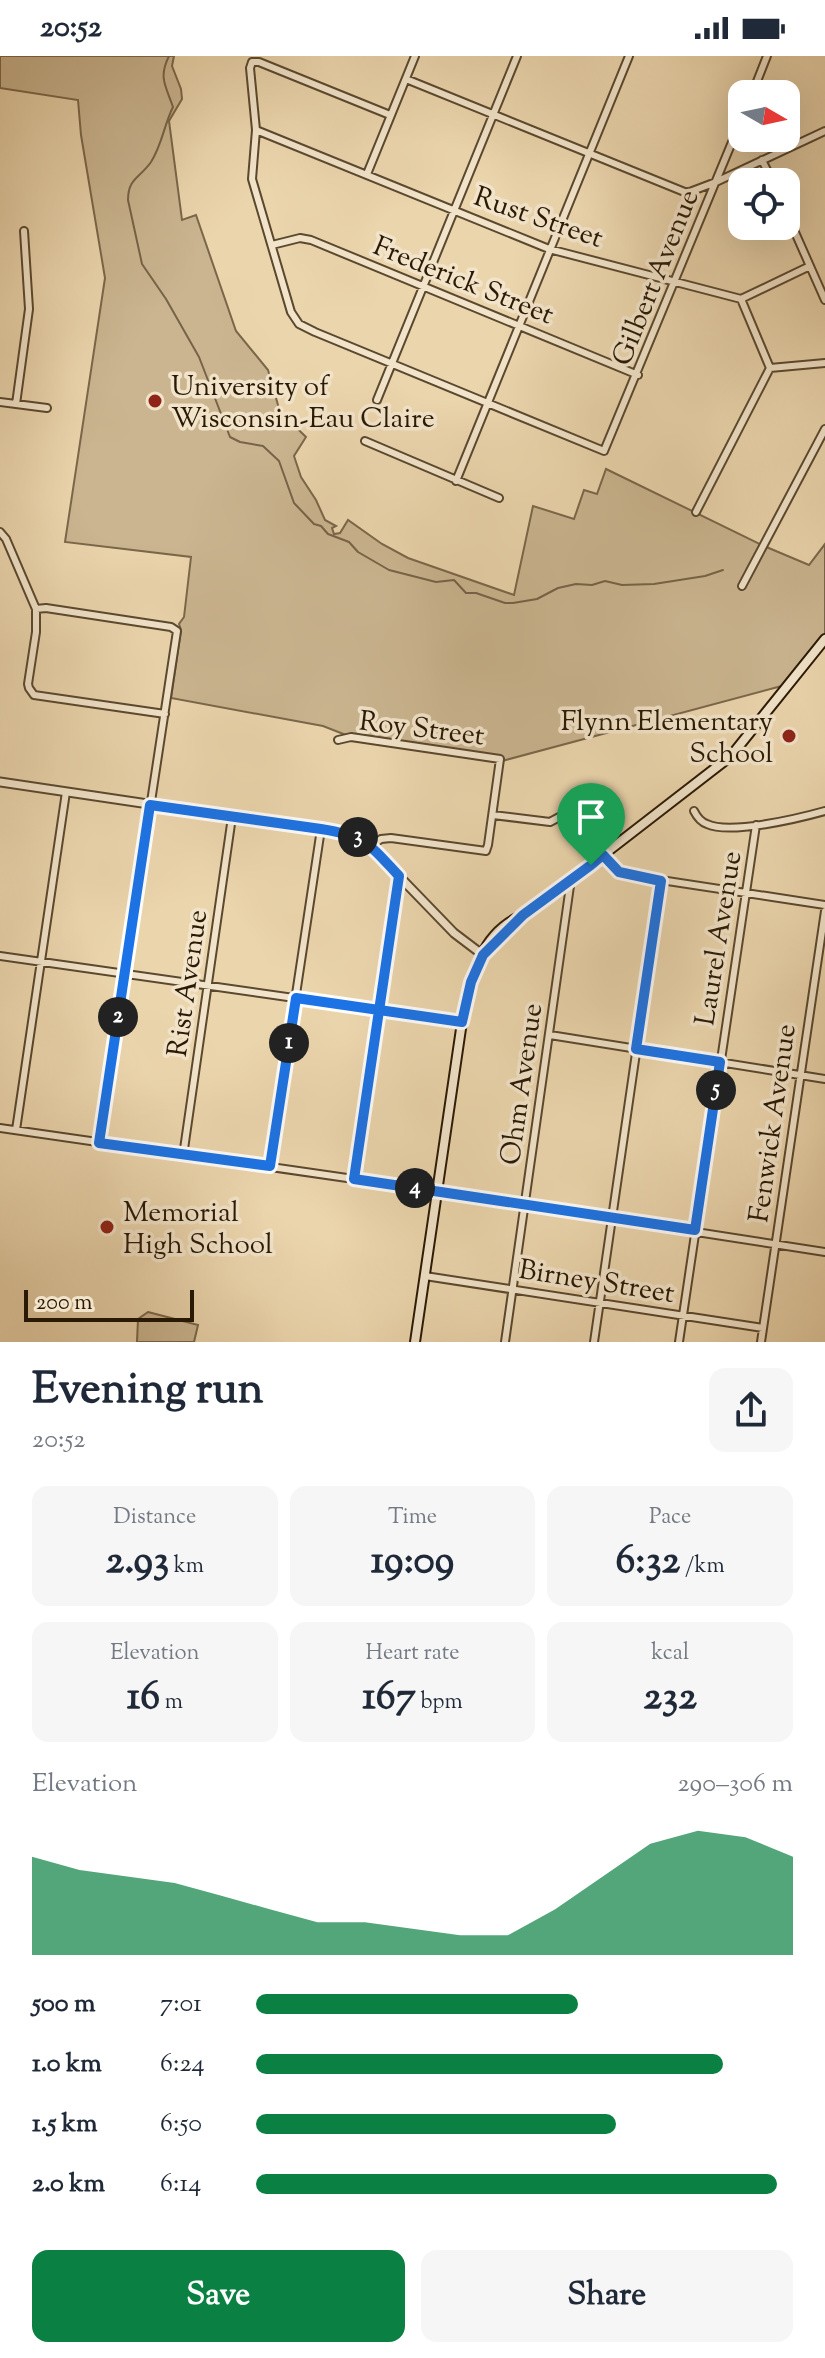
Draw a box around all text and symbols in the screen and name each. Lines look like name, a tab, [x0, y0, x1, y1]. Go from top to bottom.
text: 20:52	[40, 7, 102, 50]
north arrow	[728, 80, 800, 152]
map controls	[728, 80, 800, 240]
button: locate	[728, 168, 800, 240]
street label: Rust Street	[468, 178, 608, 260]
street label: Gilbert Avenue	[603, 184, 710, 372]
street label: Frederick Street	[367, 227, 560, 336]
place label: University of Wisconsin-Eau Claire	[171, 368, 435, 440]
marker: University of Wisconsin-Eau Claire	[146, 392, 164, 410]
street label: Roy Street	[357, 702, 487, 758]
place label: Flynn Elementary School	[561, 703, 773, 775]
marker: Flynn Elementary School	[780, 727, 798, 745]
pin	[557, 783, 625, 865]
icon: arrive	[569, 795, 613, 839]
pin: 3	[338, 817, 378, 857]
text: 3	[354, 821, 362, 853]
street label: Laurel Avenue	[686, 848, 754, 1029]
street label: Rist Avenue	[159, 907, 219, 1060]
pin: 2	[98, 997, 138, 1037]
text: 2	[113, 1001, 123, 1033]
street label: Ohm Avenue	[492, 1001, 554, 1168]
street label: Fenwick Avenue	[740, 1022, 808, 1225]
pin: 1	[269, 1023, 309, 1063]
text: 1	[285, 1027, 293, 1059]
pin: 5	[696, 1070, 736, 1110]
text: 5	[712, 1074, 720, 1106]
pin: 4	[395, 1168, 435, 1208]
text: 4	[409, 1172, 421, 1204]
place label: Memorial High School	[123, 1194, 273, 1266]
marker: Memorial High School	[98, 1218, 116, 1236]
street label: Birney Street	[516, 1251, 678, 1315]
scale bar	[24, 1286, 194, 1322]
text: 200 m	[36, 1288, 92, 1320]
text: Evening run	[32, 1360, 264, 1423]
button: share	[709, 1368, 793, 1452]
text: 20:52	[32, 1422, 85, 1459]
text: Distance	[113, 1502, 196, 1534]
text: Time	[388, 1502, 437, 1534]
text: Pace	[649, 1502, 691, 1534]
text: 2.93	[106, 1534, 169, 1591]
text: 19:09	[371, 1534, 454, 1591]
text: 6:32	[616, 1534, 680, 1591]
text: km	[169, 1551, 204, 1583]
text: /km	[680, 1551, 725, 1583]
text: Elevation	[110, 1638, 199, 1670]
text: Heart rate	[366, 1638, 459, 1670]
text: kcal	[651, 1638, 689, 1670]
text: 16	[127, 1670, 160, 1727]
text: 167	[362, 1670, 416, 1727]
text: 232	[643, 1670, 697, 1727]
text: m	[160, 1687, 183, 1719]
text: bpm	[416, 1687, 463, 1719]
text: Elevation	[32, 1766, 137, 1803]
text: 290–306 m	[677, 1766, 793, 1803]
text: 500 m	[32, 1986, 95, 2023]
text: 7:01	[160, 1986, 202, 2023]
text: 1.0 km	[32, 2046, 102, 2083]
text: 6:24	[160, 2046, 205, 2083]
text: 1.5 km	[32, 2106, 98, 2143]
text: 6:50	[160, 2106, 202, 2143]
text: 2.0 km	[32, 2166, 105, 2203]
text: 6:14	[160, 2166, 201, 2203]
button: Save	[32, 2250, 405, 2342]
button: Share	[421, 2250, 793, 2342]

